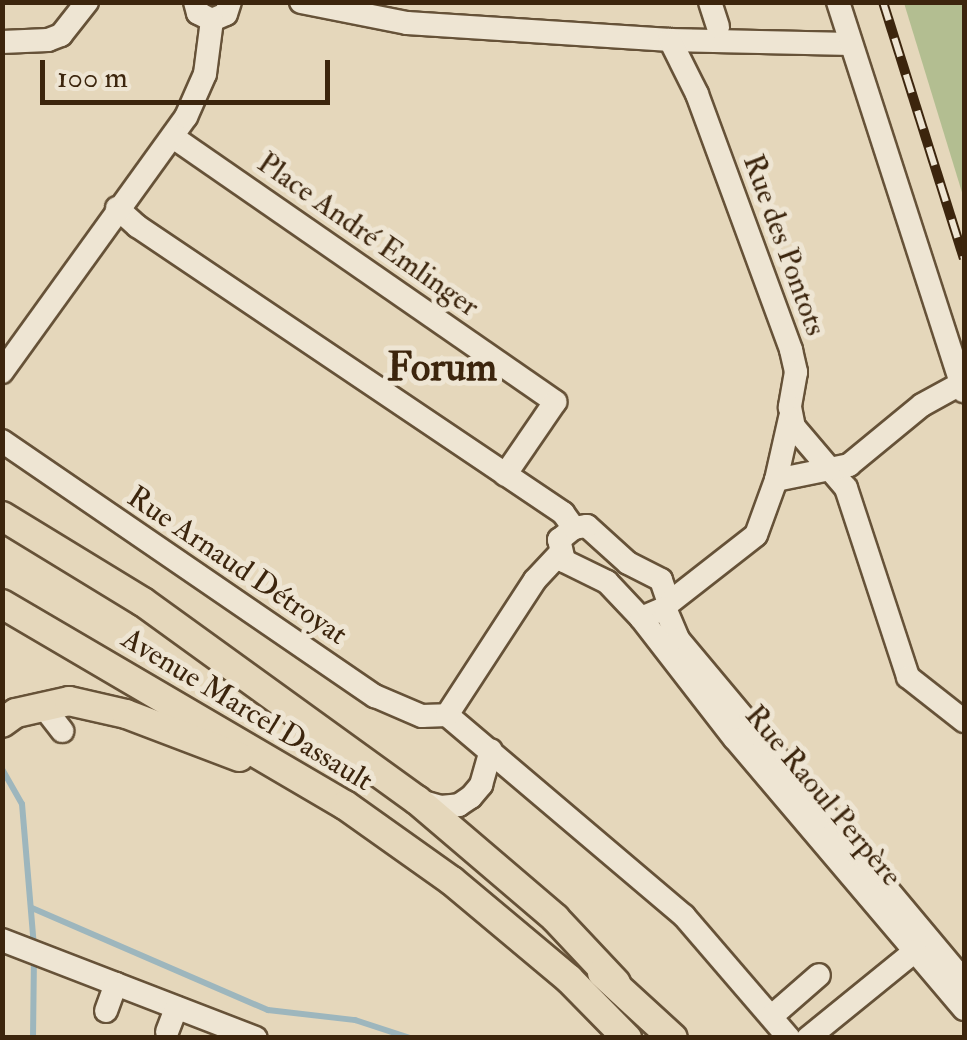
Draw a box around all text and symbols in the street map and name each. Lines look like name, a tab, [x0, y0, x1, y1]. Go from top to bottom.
scale bar	[45, 40, 335, 102]
text: 100 m	[57, 59, 128, 96]
street label: Place André Emlinger	[250, 145, 486, 325]
street label: Rue des Pontots	[735, 150, 833, 340]
district label: Forum	[387, 344, 497, 392]
street label: Rue Arnaud Détroyat	[120, 479, 354, 653]
street label: Avenue Marcel Dassault	[115, 621, 379, 799]
street label: Rue Raoul Perpère	[737, 698, 909, 894]

